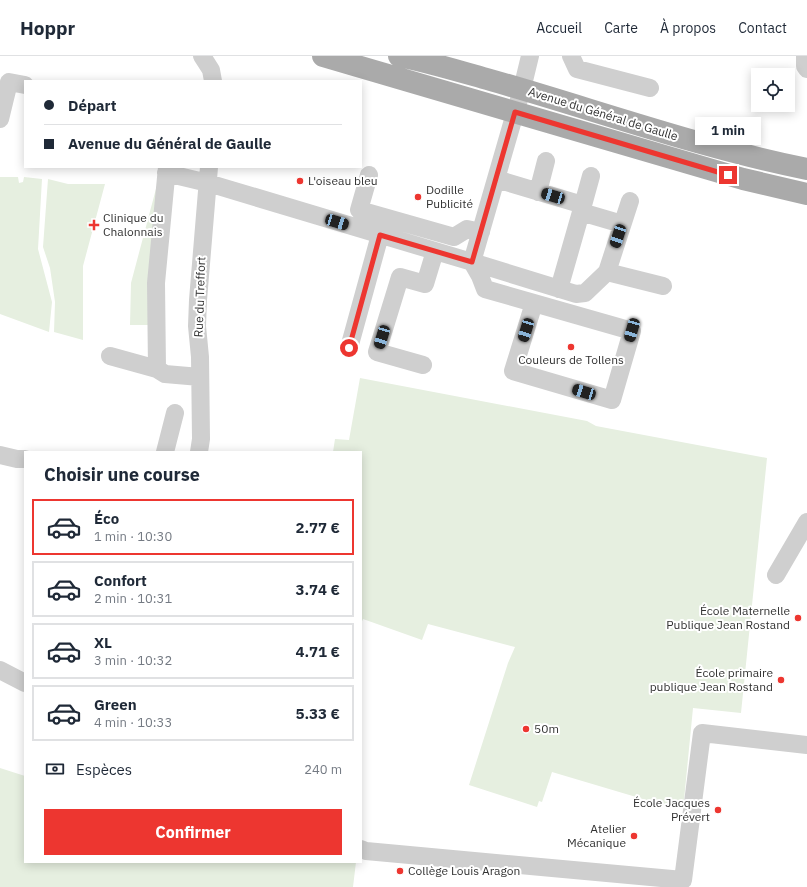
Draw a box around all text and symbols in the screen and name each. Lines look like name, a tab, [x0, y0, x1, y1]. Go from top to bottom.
text: Hoppr	[20, 16, 75, 40]
text: Accueil	[536, 19, 582, 37]
text: Carte	[604, 19, 638, 37]
text: À propos	[660, 19, 716, 37]
text: Contact	[738, 19, 787, 37]
map controls	[751, 68, 795, 112]
button: locate	[751, 68, 795, 112]
street label: Avenue du Général de Gaulle	[527, 84, 680, 144]
text: Départ	[68, 96, 116, 115]
callout: 1 min	[695, 117, 761, 145]
text: 1 min	[711, 122, 745, 139]
text: Avenue du Général de Gaulle	[68, 134, 271, 153]
route end	[719, 166, 737, 184]
place label: L'oiseau bleu	[308, 173, 378, 188]
marker: L'oiseau bleu	[295, 176, 305, 186]
place label: Dodille Publicité	[426, 182, 474, 211]
car	[540, 187, 566, 205]
marker: Dodille Publicité	[413, 192, 423, 202]
place label: Clinique du Chalonnais	[103, 210, 164, 239]
car	[324, 213, 350, 231]
marker: Clinique du Chalonnais	[88, 219, 100, 231]
car	[609, 223, 627, 249]
street label: Rue du Treffort	[191, 256, 208, 338]
car	[517, 317, 535, 343]
car	[623, 317, 641, 343]
car	[373, 324, 391, 350]
route start	[340, 339, 358, 357]
marker: Couleurs de Tollens	[566, 342, 576, 352]
place label: Couleurs de Tollens	[518, 352, 624, 367]
car	[571, 383, 597, 401]
text: Choisir une course	[44, 463, 200, 486]
icon: car	[46, 509, 82, 545]
text: Éco	[94, 509, 119, 528]
text: 2.77 €	[295, 518, 340, 537]
text: 1 min · 10:30	[94, 528, 172, 545]
icon: car	[46, 571, 82, 607]
text: Confort	[94, 571, 147, 590]
text: 3.74 €	[295, 580, 340, 599]
text: 2 min · 10:31	[94, 590, 172, 607]
place label: École Maternelle Publique Jean Rostand	[666, 603, 790, 632]
marker: École Maternelle Publique Jean Rostand	[793, 613, 803, 623]
icon: car	[46, 633, 82, 669]
text: XL	[94, 633, 112, 652]
text: 4.71 €	[295, 642, 340, 661]
text: 3 min · 10:32	[94, 652, 172, 669]
place label: École primaire publique Jean Rostand	[650, 665, 773, 694]
marker: École primaire publique Jean Rostand	[776, 675, 786, 685]
icon: car	[46, 695, 82, 731]
text: Green	[94, 695, 137, 714]
text: 5.33 €	[295, 704, 340, 723]
text: 4 min · 10:33	[94, 714, 172, 731]
place label: 50m	[534, 721, 559, 736]
marker: 50m	[521, 724, 531, 734]
icon: cash	[44, 758, 66, 780]
text: Espèces	[76, 760, 132, 779]
text: 240 m	[304, 761, 342, 778]
place label: École Jacques Prévert	[633, 795, 710, 824]
marker: École Jacques Prévert	[713, 805, 723, 815]
button: Confirmer	[44, 809, 342, 855]
place label: Atelier Mécanique	[567, 821, 627, 850]
marker: Atelier Mécanique	[629, 831, 639, 841]
place label: Collège Louis Aragon	[408, 863, 520, 878]
marker: Collège Louis Aragon	[395, 866, 405, 876]

